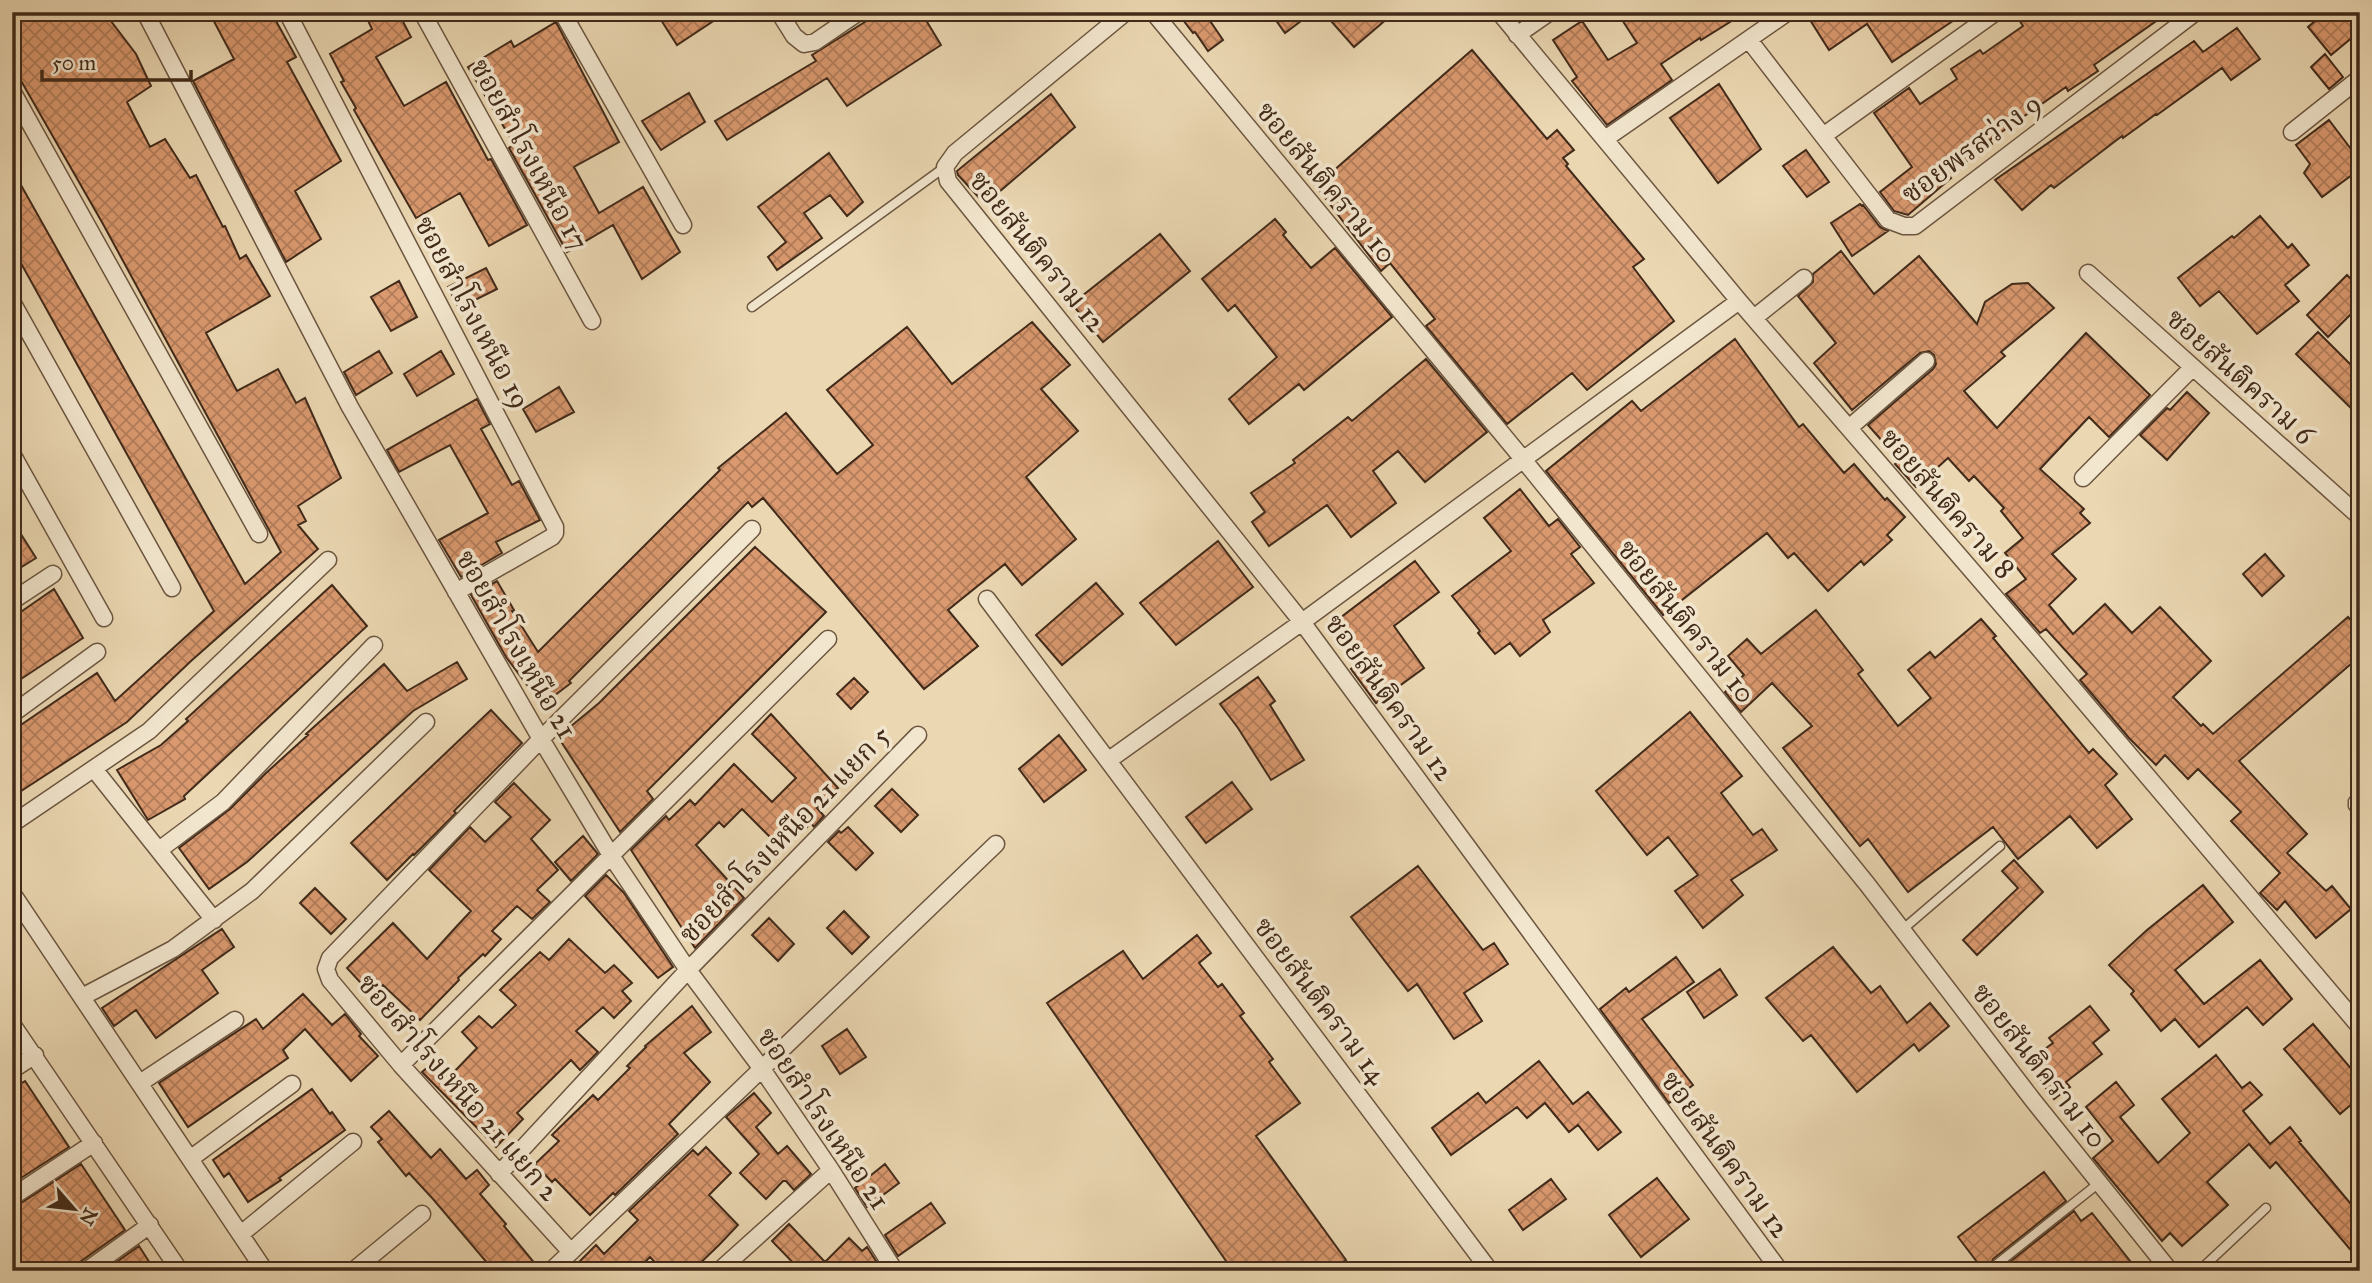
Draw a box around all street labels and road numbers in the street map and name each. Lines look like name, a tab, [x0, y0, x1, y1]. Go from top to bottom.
street label: ซอยสำโรงเหนือ 17	[463, 51, 598, 256]
street label: ซอยพรสว่าง 9	[1894, 86, 2048, 211]
street label: ซอยสันติคราม 10	[1249, 94, 1404, 270]
street label: ซอยสันติคราม 12	[962, 163, 1114, 339]
street label: ซอยสำโรงเหนือ 19	[407, 209, 540, 415]
street label: ซอยสันติคราม 6	[2159, 301, 2323, 453]
street label: ซอยสันติคราม 8	[1873, 421, 2023, 586]
street label: ซอยสันติคราม 10	[1610, 532, 1763, 710]
street label: ซอยสำโรงเหนือ 21	[448, 543, 587, 745]
street label: ซอยสันติคราม 12	[1317, 607, 1462, 788]
street label: ซอยสำโรงเหนือ 21 แยก 5	[670, 717, 897, 951]
street label: ซอยสันติคราม 14	[1246, 910, 1396, 1092]
street label: ซอยสำโรงเหนือ 21 แยก 2	[350, 965, 569, 1208]
street label: ซอยสันติคราม 10	[1964, 976, 2115, 1155]
street label: ซอยสำโรงเหนือ 21	[750, 1019, 899, 1216]
street label: ซอยสันติคราม 12	[1653, 1064, 1798, 1245]

